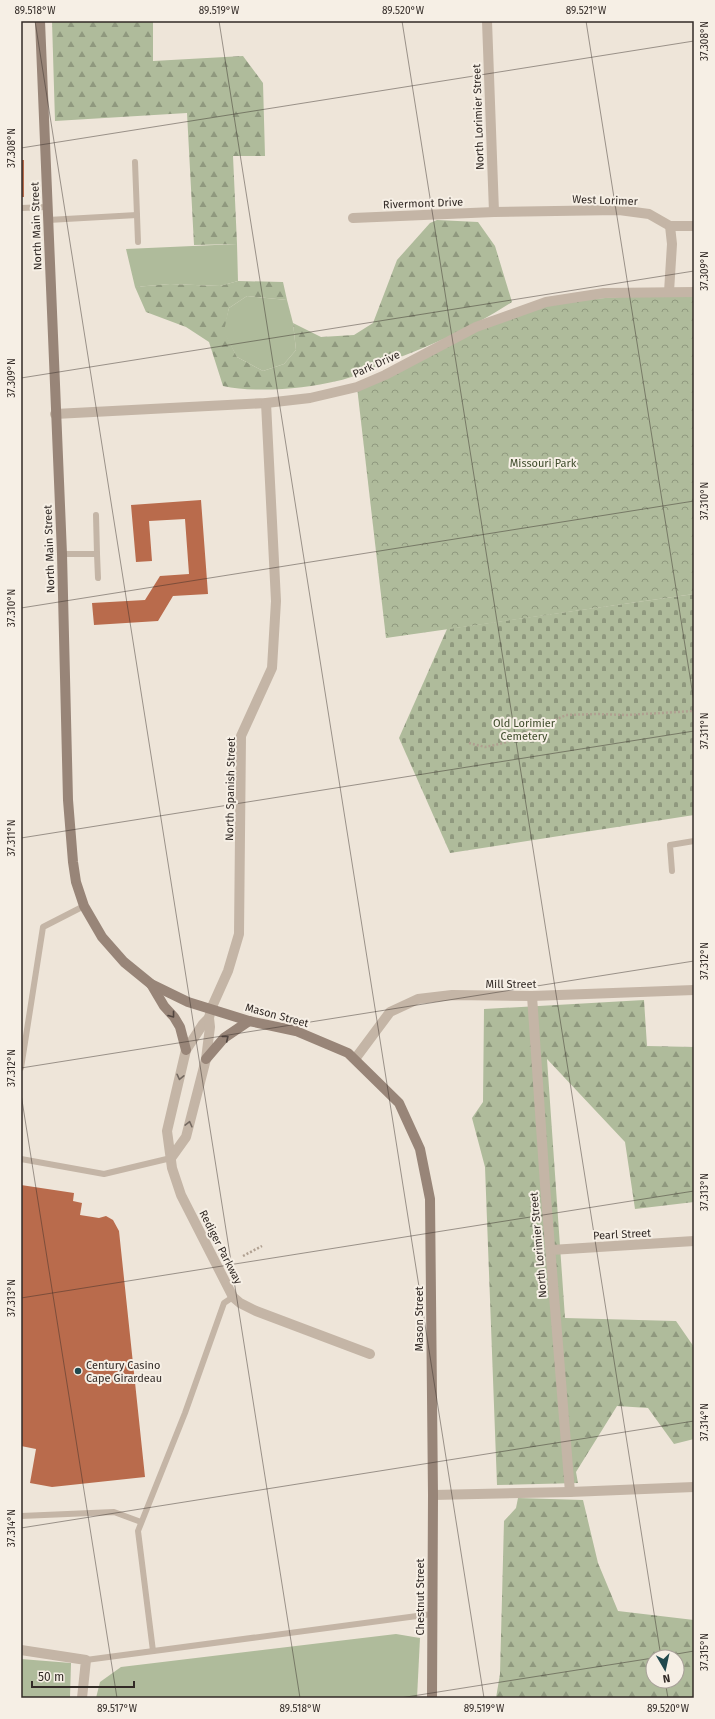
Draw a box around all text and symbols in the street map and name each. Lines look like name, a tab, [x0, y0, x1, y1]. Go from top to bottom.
text: 89.518°W	[15, 5, 56, 17]
text: 89.519°W	[199, 5, 240, 17]
text: 89.520°W	[382, 5, 425, 17]
text: 89.521°W	[566, 5, 607, 17]
text: 37.308°N	[699, 21, 711, 61]
street label: North Lorimier Street	[470, 64, 487, 170]
text: 37.308°N	[6, 128, 18, 168]
street label: North Main Street	[28, 182, 45, 270]
street label: West Lorimer	[572, 193, 639, 208]
street label: Rivermont Drive	[383, 196, 463, 211]
text: 37.309°N	[699, 251, 711, 291]
street label: Park Drive	[351, 348, 402, 381]
text: 37.309°N	[6, 358, 18, 398]
park label: Missouri Park	[510, 457, 577, 470]
text: 37.310°N	[699, 482, 711, 520]
street label: North Main Street	[41, 505, 58, 593]
text: 37.310°N	[6, 589, 18, 627]
text: 37.311°N	[699, 712, 711, 750]
park label: Old Lorimier Cemetery	[493, 717, 556, 743]
street label: North Spanish Street	[223, 737, 238, 841]
text: 37.311°N	[6, 819, 18, 857]
text: 37.312°N	[699, 942, 711, 980]
street label: Mill Street	[486, 978, 536, 991]
street label: Mason Street	[244, 1001, 310, 1030]
one-way arrow	[167, 1011, 174, 1018]
one-way arrow	[221, 1035, 228, 1042]
text: 37.312°N	[6, 1049, 18, 1087]
one-way arrow	[176, 1073, 184, 1080]
one-way arrow	[184, 1121, 193, 1128]
text: 37.313°N	[699, 1173, 711, 1211]
street label: North Lorimier Street	[527, 1192, 550, 1298]
street label: Rediger Parkway	[196, 1208, 245, 1287]
street label: Pearl Street	[593, 1226, 651, 1243]
text: 37.313°N	[6, 1279, 18, 1317]
street label: Mason Street	[413, 1286, 426, 1352]
place label: Century Casino Cape Girardeau	[86, 1359, 162, 1385]
marker: Century Casino Cape Girardeau	[73, 1366, 83, 1376]
text: 37.314°N	[699, 1403, 711, 1441]
text: 37.314°N	[6, 1509, 18, 1547]
street label: Chestnut Street	[414, 1558, 427, 1636]
text: 37.315°N	[699, 1633, 711, 1671]
north arrow	[645, 1649, 685, 1689]
scale bar	[32, 1663, 134, 1689]
text: 50 m	[38, 1670, 64, 1684]
text: N	[662, 1671, 671, 1685]
text: 89.517°W	[97, 1703, 138, 1715]
text: 89.518°W	[280, 1703, 321, 1715]
text: 89.519°W	[464, 1703, 505, 1715]
text: 89.520°W	[647, 1703, 690, 1715]

